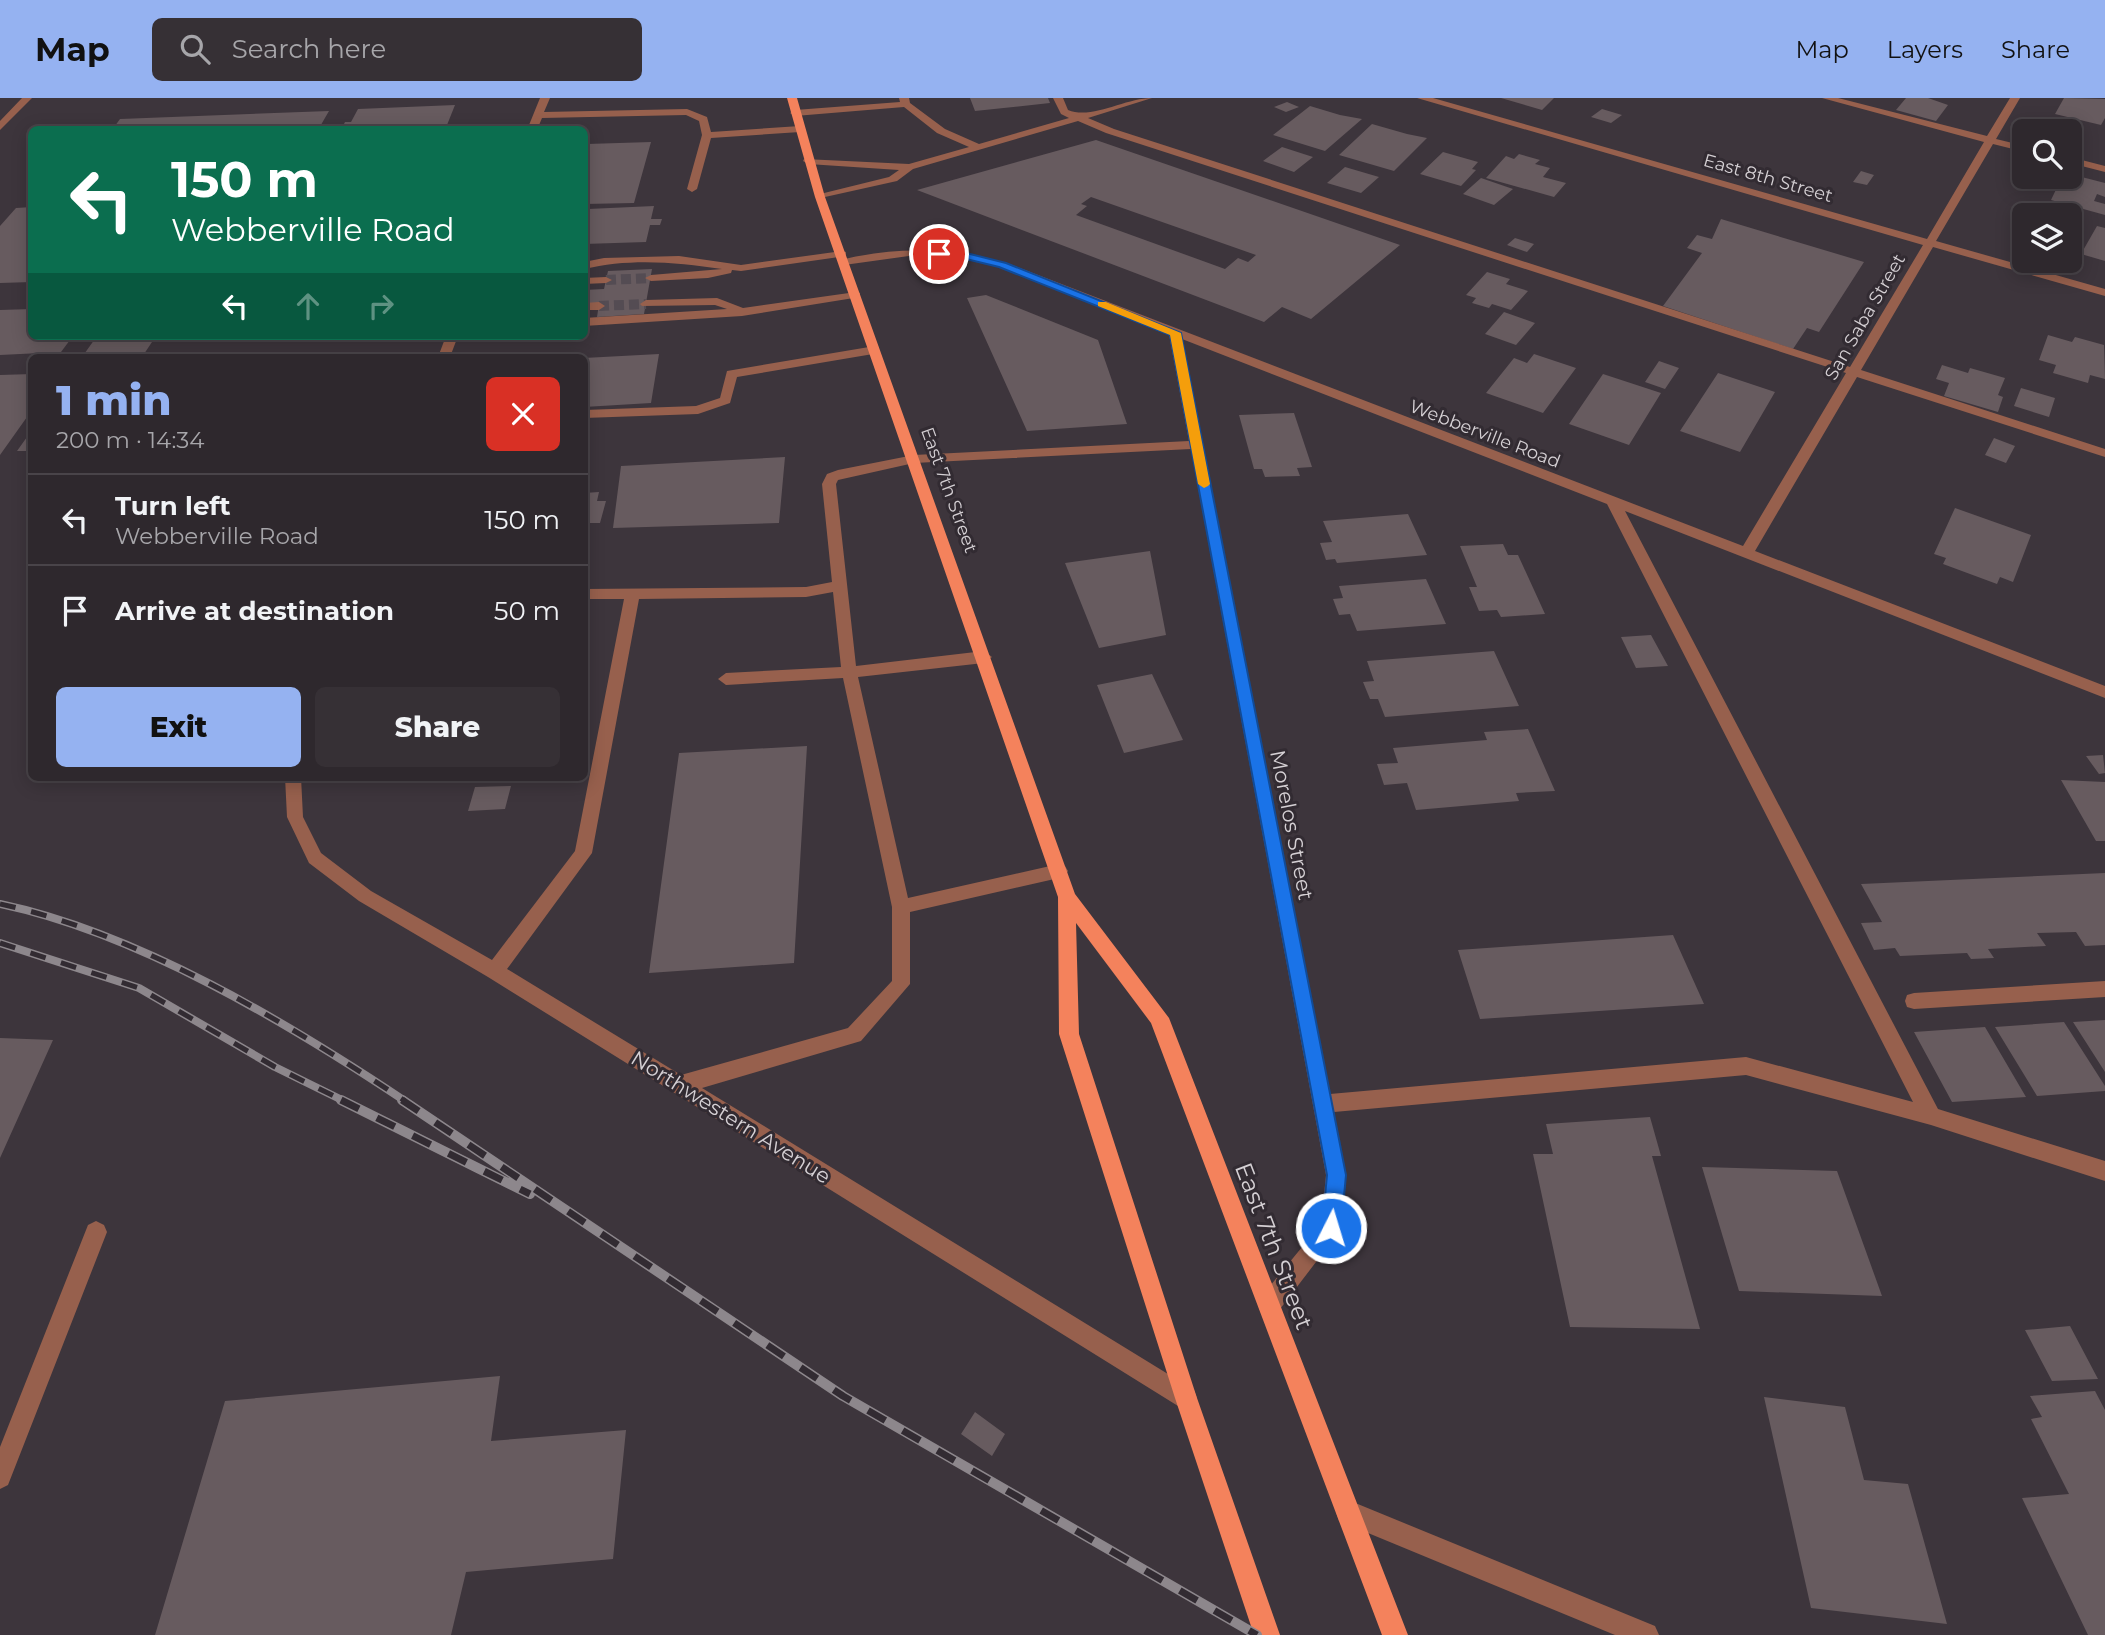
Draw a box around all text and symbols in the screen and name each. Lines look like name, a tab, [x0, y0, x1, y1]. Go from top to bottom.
search box	[152, 18, 642, 81]
text: Map	[35, 29, 110, 69]
icon: search	[176, 30, 214, 68]
text: Search here	[232, 33, 386, 65]
text: Map	[1795, 35, 1849, 64]
text: Layers	[1887, 35, 1963, 64]
text: Share	[2001, 35, 2070, 64]
map controls	[2012, 119, 2082, 273]
button: search	[2012, 119, 2082, 189]
street label: East 8th Street	[1701, 149, 1835, 207]
text: 150 m	[171, 150, 318, 209]
icon: left	[56, 154, 147, 245]
button: layers	[2012, 203, 2082, 273]
text: Webberville Road	[171, 210, 455, 249]
pin	[909, 224, 969, 284]
icon: arrive	[920, 235, 958, 273]
street label: San Saba Street	[1820, 250, 1910, 384]
icon: left	[216, 287, 254, 325]
icon: ahead	[289, 287, 327, 325]
icon: right	[362, 287, 400, 325]
text: 1 min	[56, 374, 172, 426]
button: close	[486, 377, 560, 451]
street label: Webberville Road	[1407, 395, 1563, 473]
street label: East 7th Street	[916, 424, 982, 556]
text: 200 m · 14:34	[56, 426, 204, 454]
text: Turn left	[115, 490, 231, 522]
icon: left	[56, 501, 94, 539]
text: 150 m	[484, 504, 560, 536]
text: Webberville Road	[115, 522, 319, 550]
icon: arrive	[56, 592, 94, 630]
text: Arrive at destination	[115, 595, 394, 627]
text: 50 m	[494, 595, 560, 627]
button: Exit	[56, 687, 301, 767]
button: Share	[315, 687, 560, 767]
street label: Morelos Street	[1265, 748, 1319, 902]
street label: Northwestern Avenue	[627, 1045, 835, 1189]
street label: East 7th Street	[1229, 1158, 1319, 1334]
position arrow	[1294, 1191, 1368, 1265]

